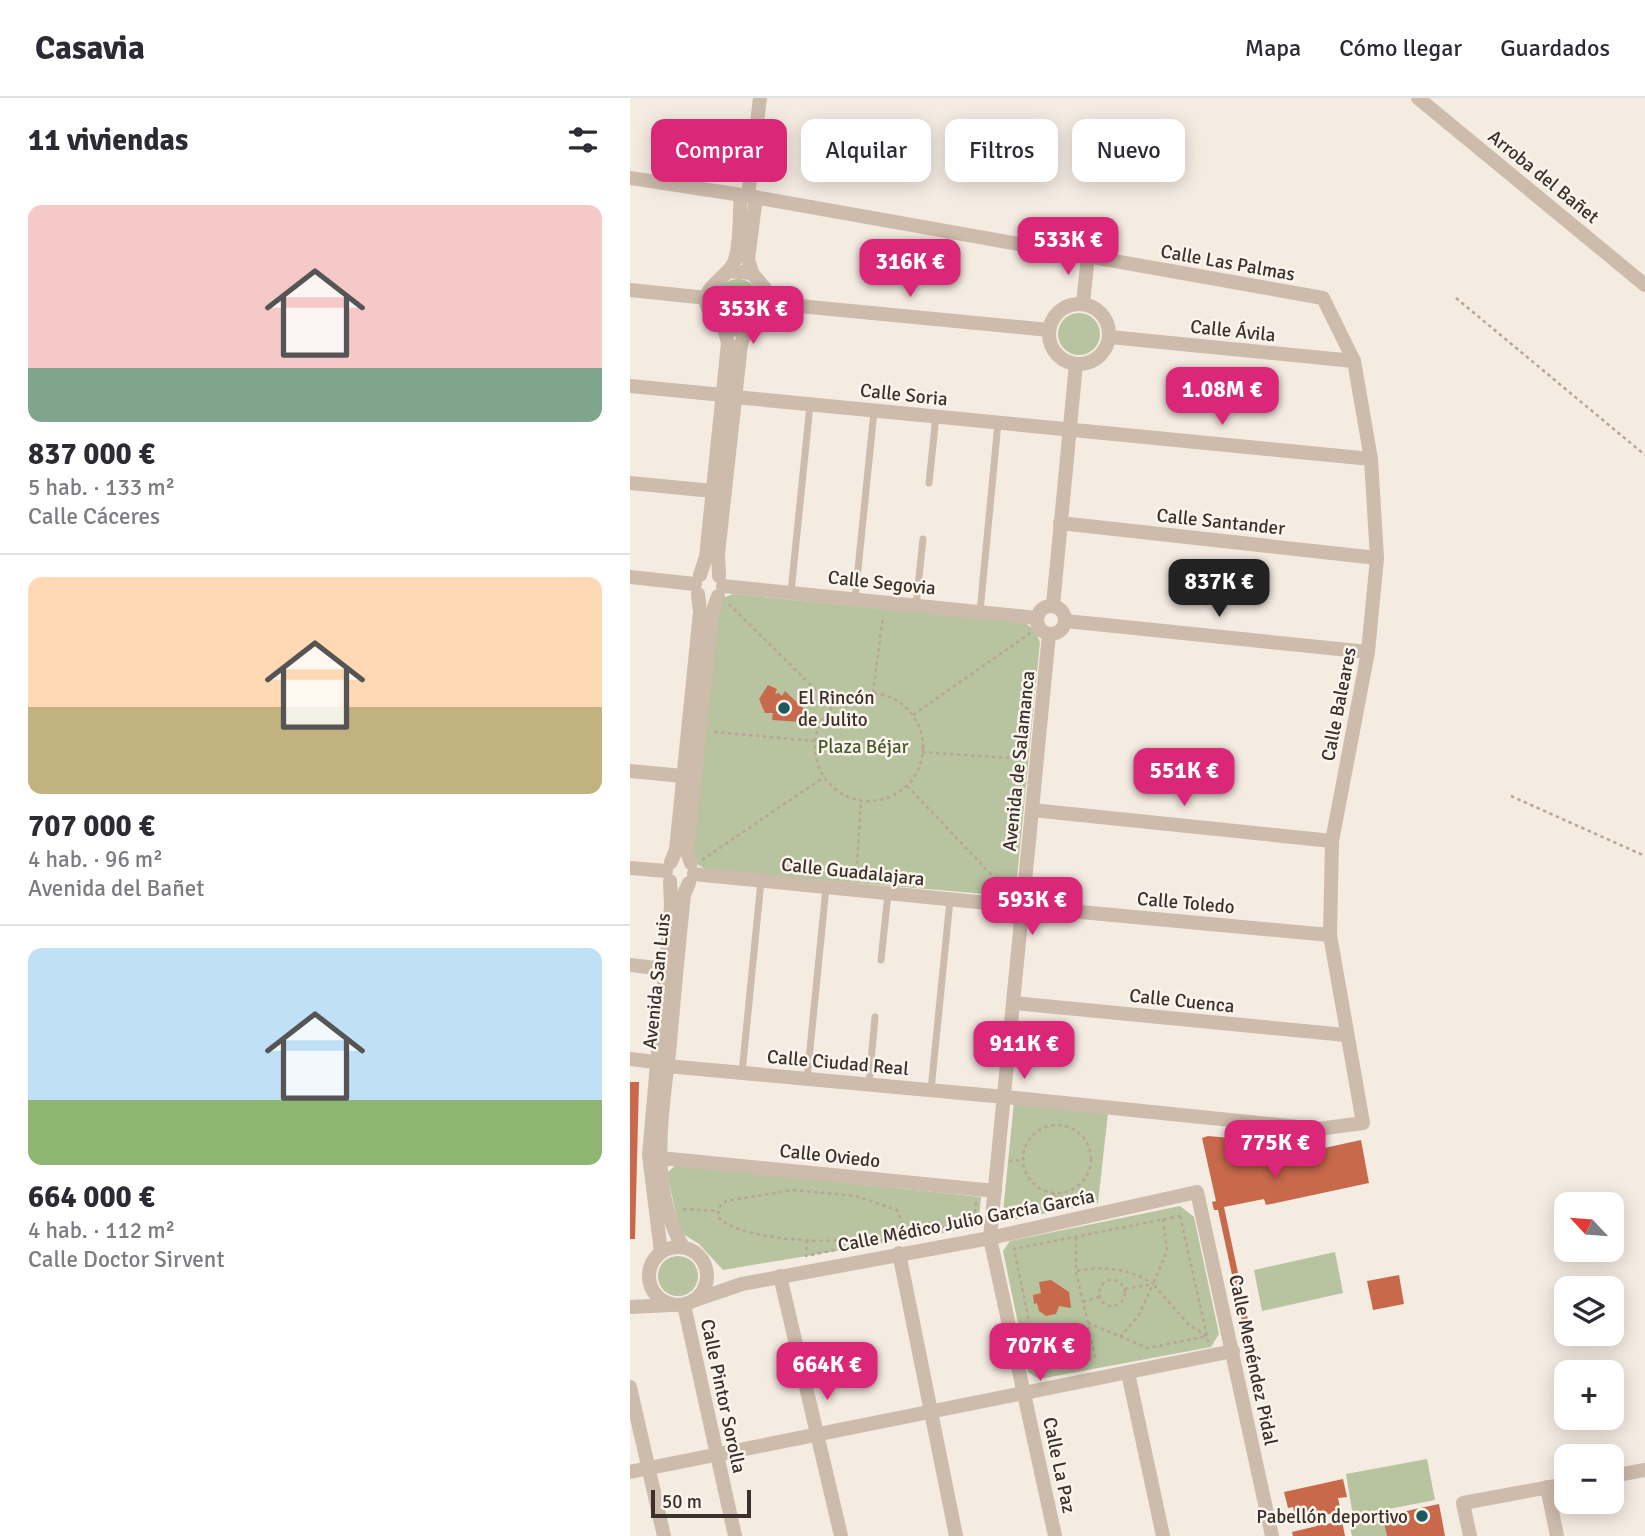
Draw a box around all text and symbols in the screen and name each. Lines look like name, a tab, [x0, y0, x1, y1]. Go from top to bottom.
text: Casavia	[35, 28, 145, 69]
text: Mapa	[1245, 33, 1301, 63]
text: Cómo llegar	[1339, 33, 1462, 63]
text: Guardados	[1500, 33, 1610, 63]
chip: Comprar	[651, 119, 787, 182]
chip: Alquilar	[801, 119, 931, 182]
chip: Filtros	[945, 119, 1058, 182]
chip: Nuevo	[1072, 119, 1185, 182]
icon: filters	[564, 121, 602, 159]
text: 11 viviendas	[28, 122, 188, 159]
street label: Arroba del Bañet	[1483, 125, 1604, 229]
pin: 533K €	[1011, 218, 1125, 277]
text: 533K €	[1033, 225, 1103, 254]
street label: Calle Las Palmas	[1159, 239, 1297, 287]
pin: 316K €	[853, 240, 967, 299]
text: 316K €	[875, 247, 945, 276]
icon: home	[252, 250, 378, 376]
pin: 353K €	[696, 286, 810, 346]
text: 353K €	[718, 294, 788, 323]
street label: Calle Ávila	[1189, 315, 1277, 347]
pin: 1.08M €	[1157, 368, 1287, 427]
text: 1.08M €	[1182, 375, 1262, 404]
street label: Calle Soria	[859, 378, 949, 412]
text: 837 000 €	[28, 436, 155, 473]
text: 5 hab. · 133 m²	[28, 473, 175, 502]
text: Calle Cáceres	[28, 502, 160, 531]
street label: Calle Santander	[1155, 503, 1286, 541]
pin: 837K €	[1162, 560, 1276, 619]
street label: Calle Segovia	[827, 565, 937, 601]
text: 837K €	[1184, 567, 1254, 596]
icon: home	[252, 622, 378, 748]
street label: Calle Baleares	[1316, 645, 1362, 763]
street label: Avenida de Salamanca	[998, 670, 1040, 853]
place label: El Rincón de Julito	[798, 686, 875, 732]
marker: El Rincón de Julito	[776, 700, 792, 716]
park label: Plaza Béjar	[817, 735, 909, 759]
pin: 551K €	[1127, 748, 1241, 808]
text: 551K €	[1149, 756, 1219, 785]
text: 707 000 €	[28, 808, 155, 845]
text: 4 hab. · 96 m²	[28, 845, 163, 874]
street label: Calle Guadalajara	[780, 853, 926, 891]
text: Avenida del Bañet	[28, 874, 204, 903]
pin: 593K €	[975, 878, 1089, 937]
text: 593K €	[997, 885, 1067, 914]
street label: Calle Toledo	[1136, 887, 1236, 919]
street label: Avenida San Luis	[638, 912, 676, 1050]
street label: Calle Cuenca	[1128, 984, 1236, 1018]
icon: home	[252, 993, 378, 1119]
pin: 911K €	[967, 1021, 1081, 1081]
text: 911K €	[989, 1029, 1059, 1058]
street label: Calle Ciudad Real	[766, 1045, 910, 1081]
pin: 775K €	[1218, 1121, 1332, 1180]
text: 775K €	[1240, 1128, 1310, 1157]
street label: Calle Oviedo	[778, 1139, 881, 1173]
text: 664 000 €	[28, 1179, 155, 1216]
street label: Calle Médico Julio García García	[836, 1184, 1097, 1258]
north arrow	[1554, 1192, 1624, 1262]
map controls	[1554, 1192, 1624, 1514]
text: 4 hab. · 112 m²	[28, 1216, 175, 1245]
text: Calle Doctor Sirvent	[28, 1245, 224, 1274]
street label: Calle Menéndez Pidal	[1223, 1273, 1283, 1448]
button: layers	[1554, 1276, 1624, 1346]
street label: Calle Pintor Sorolla	[695, 1317, 751, 1475]
pin: 707K €	[983, 1324, 1097, 1383]
text: 707K €	[1005, 1331, 1075, 1360]
pin: 664K €	[770, 1342, 884, 1402]
text: 664K €	[792, 1350, 862, 1379]
button: +	[1554, 1360, 1624, 1430]
street label: Calle La Paz	[1037, 1415, 1081, 1515]
button: −	[1554, 1444, 1624, 1514]
scale bar	[651, 1487, 751, 1519]
text: 50 m	[662, 1490, 702, 1514]
place label: Pabellón deportivo	[1256, 1505, 1408, 1529]
marker: Pabellón deportivo	[1414, 1508, 1430, 1524]

